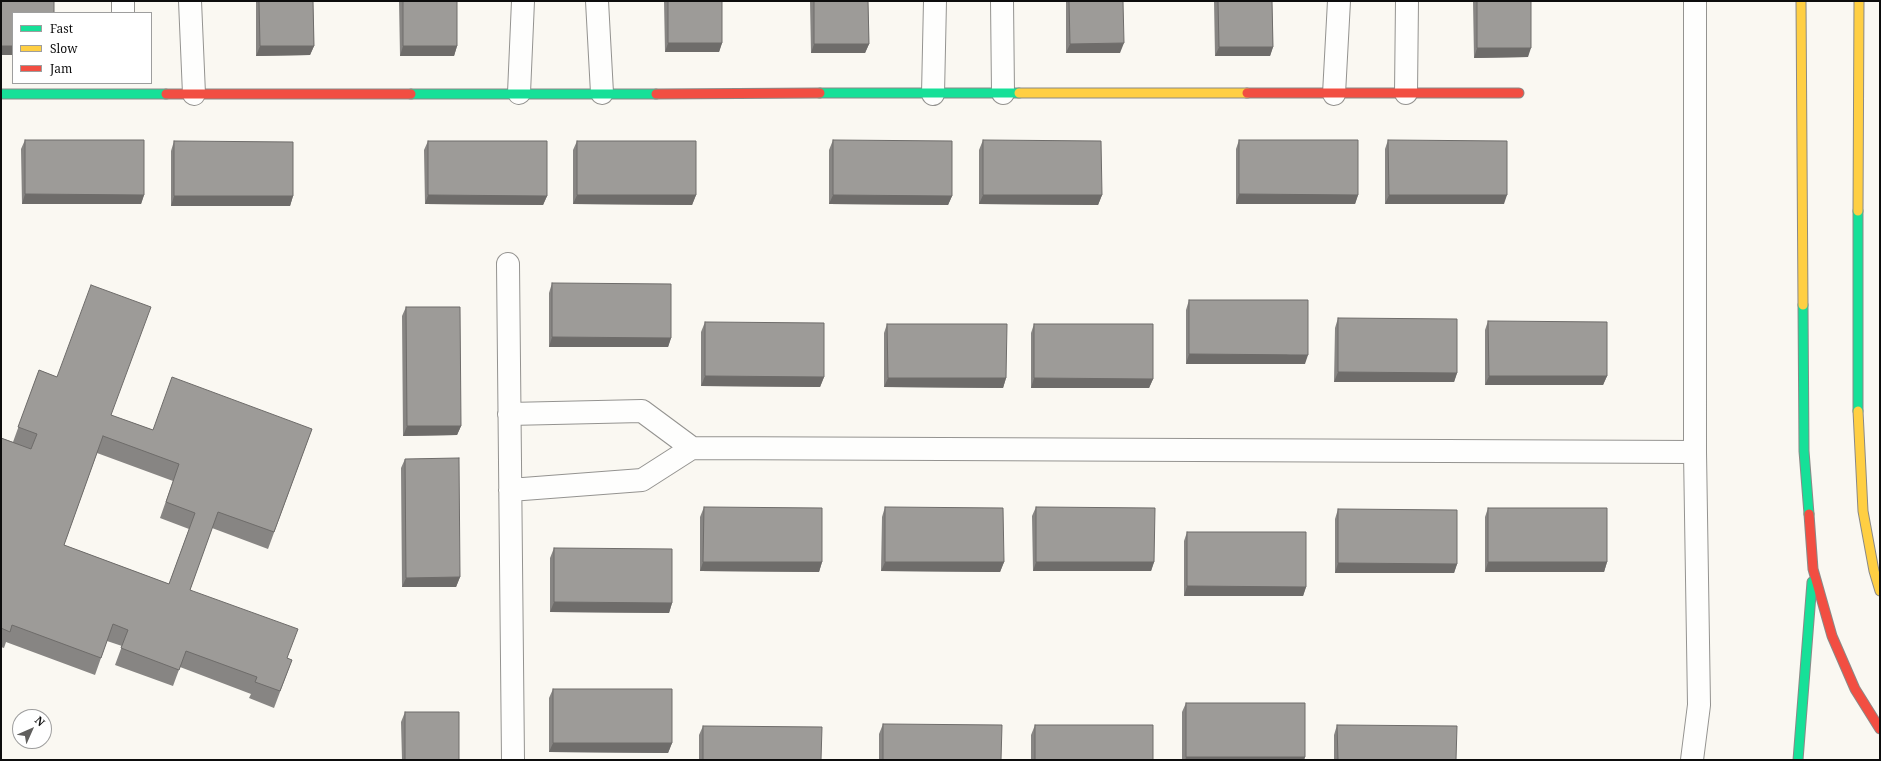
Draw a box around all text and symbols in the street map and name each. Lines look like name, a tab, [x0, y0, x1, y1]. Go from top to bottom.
legend	[12, 12, 152, 84]
text: Fast	[50, 20, 73, 37]
text: Slow	[50, 40, 78, 57]
text: Jam	[50, 60, 72, 77]
north arrow	[12, 709, 52, 749]
text: N	[32, 712, 48, 729]

